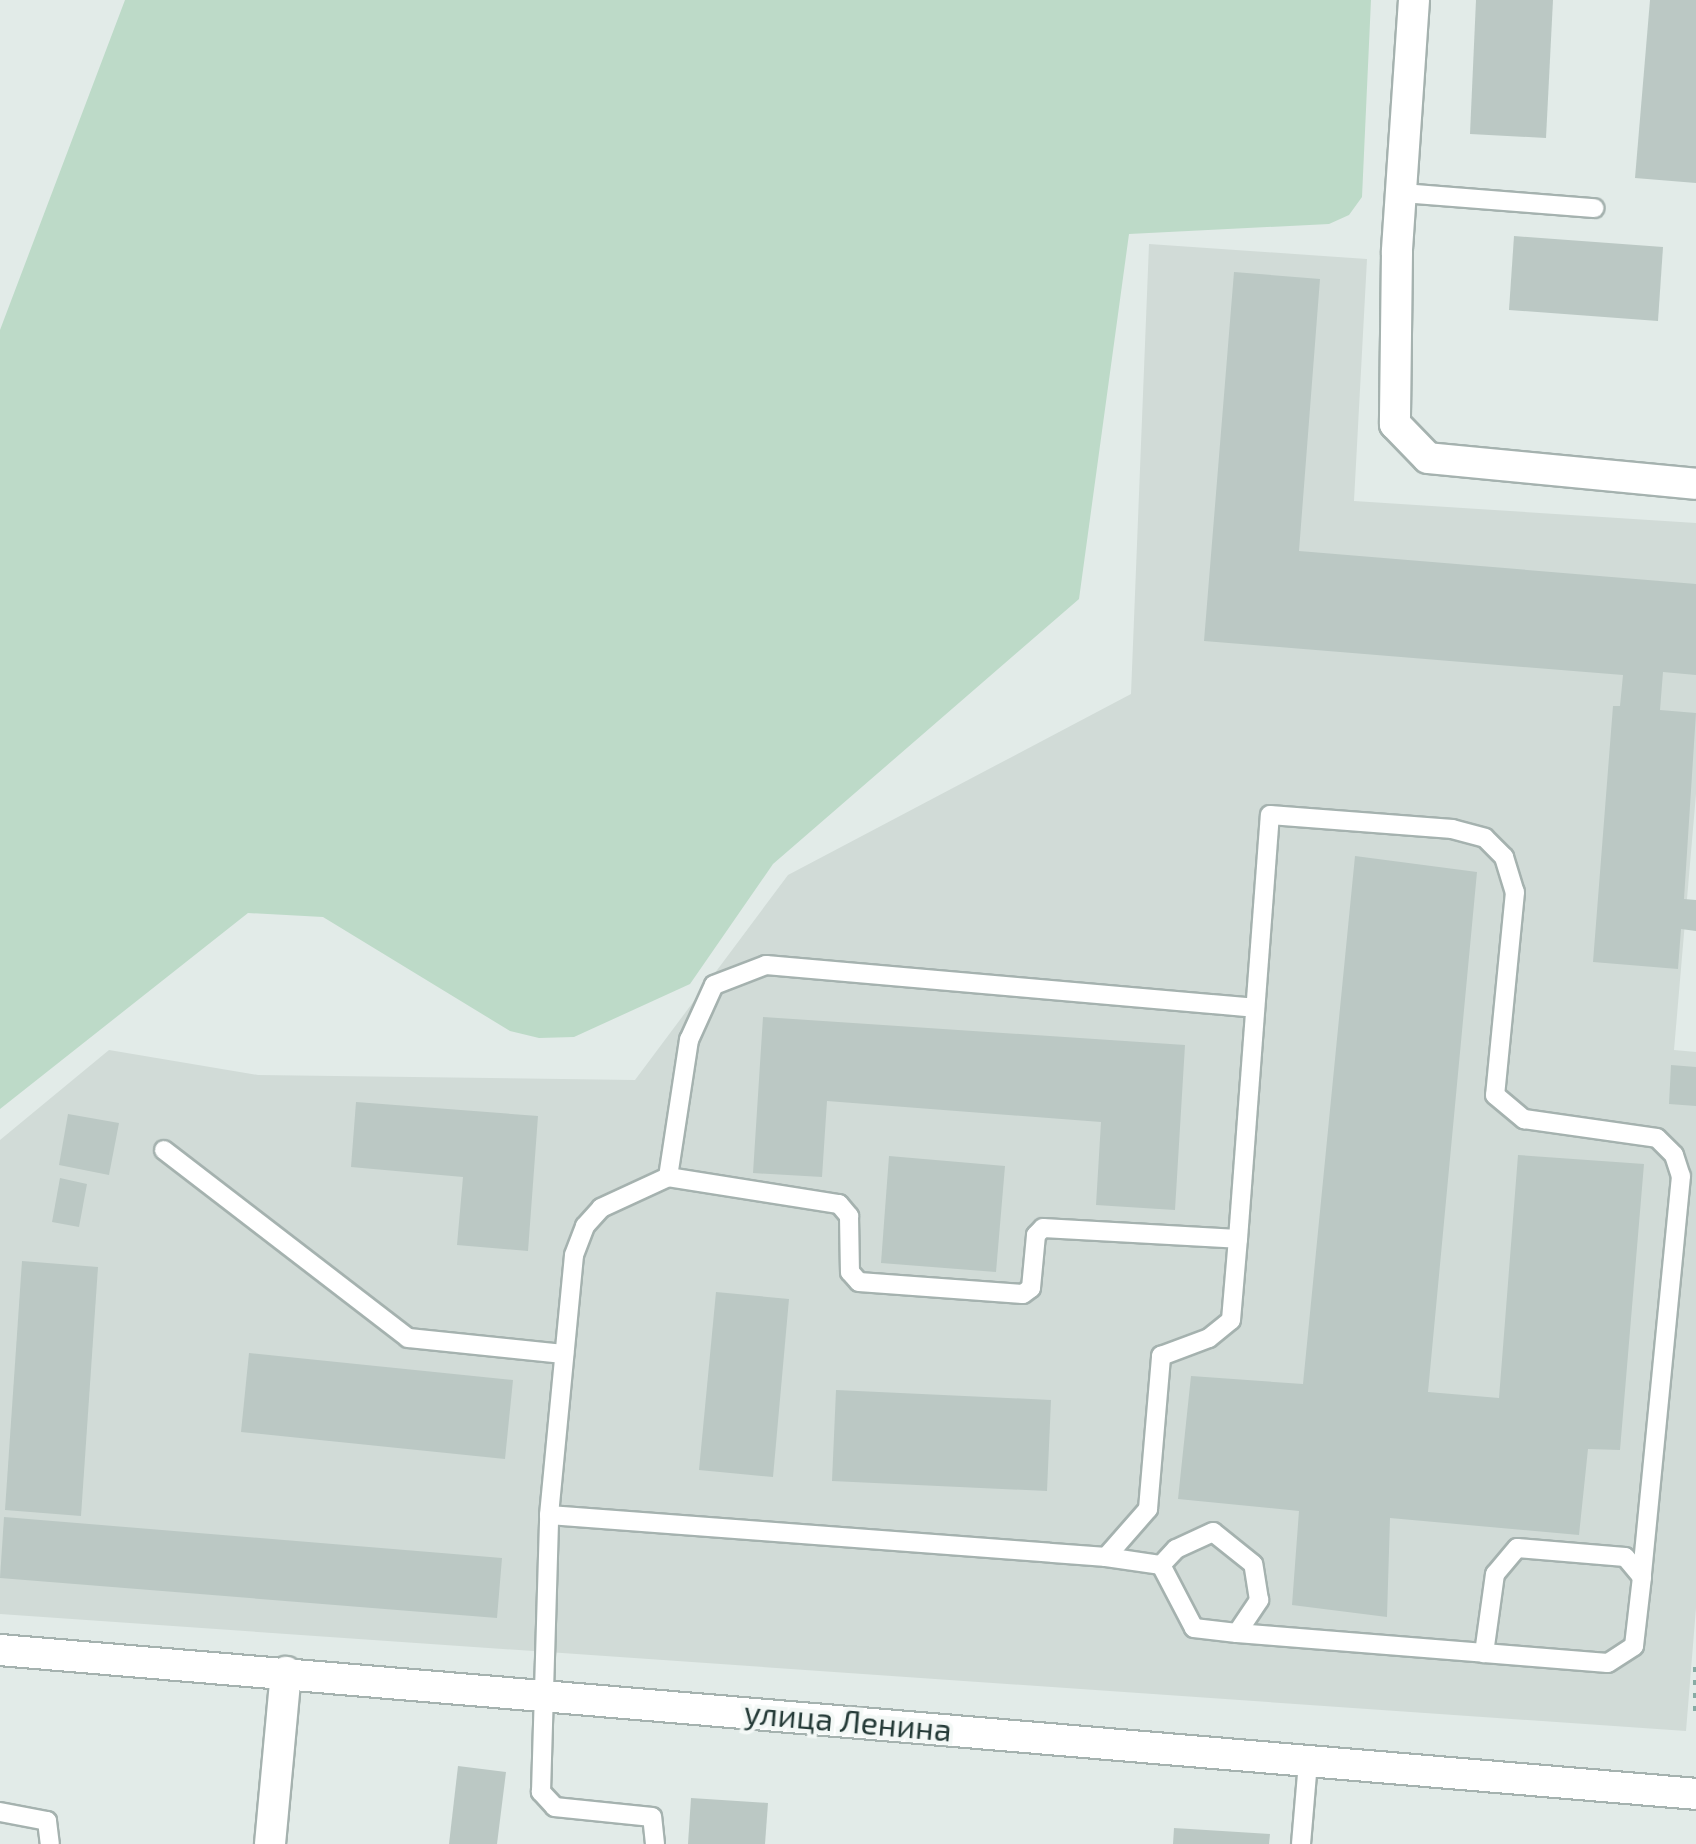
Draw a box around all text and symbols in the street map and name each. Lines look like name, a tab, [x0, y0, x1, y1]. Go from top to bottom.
street label: улица Ленина	[743, 1692, 953, 1748]

